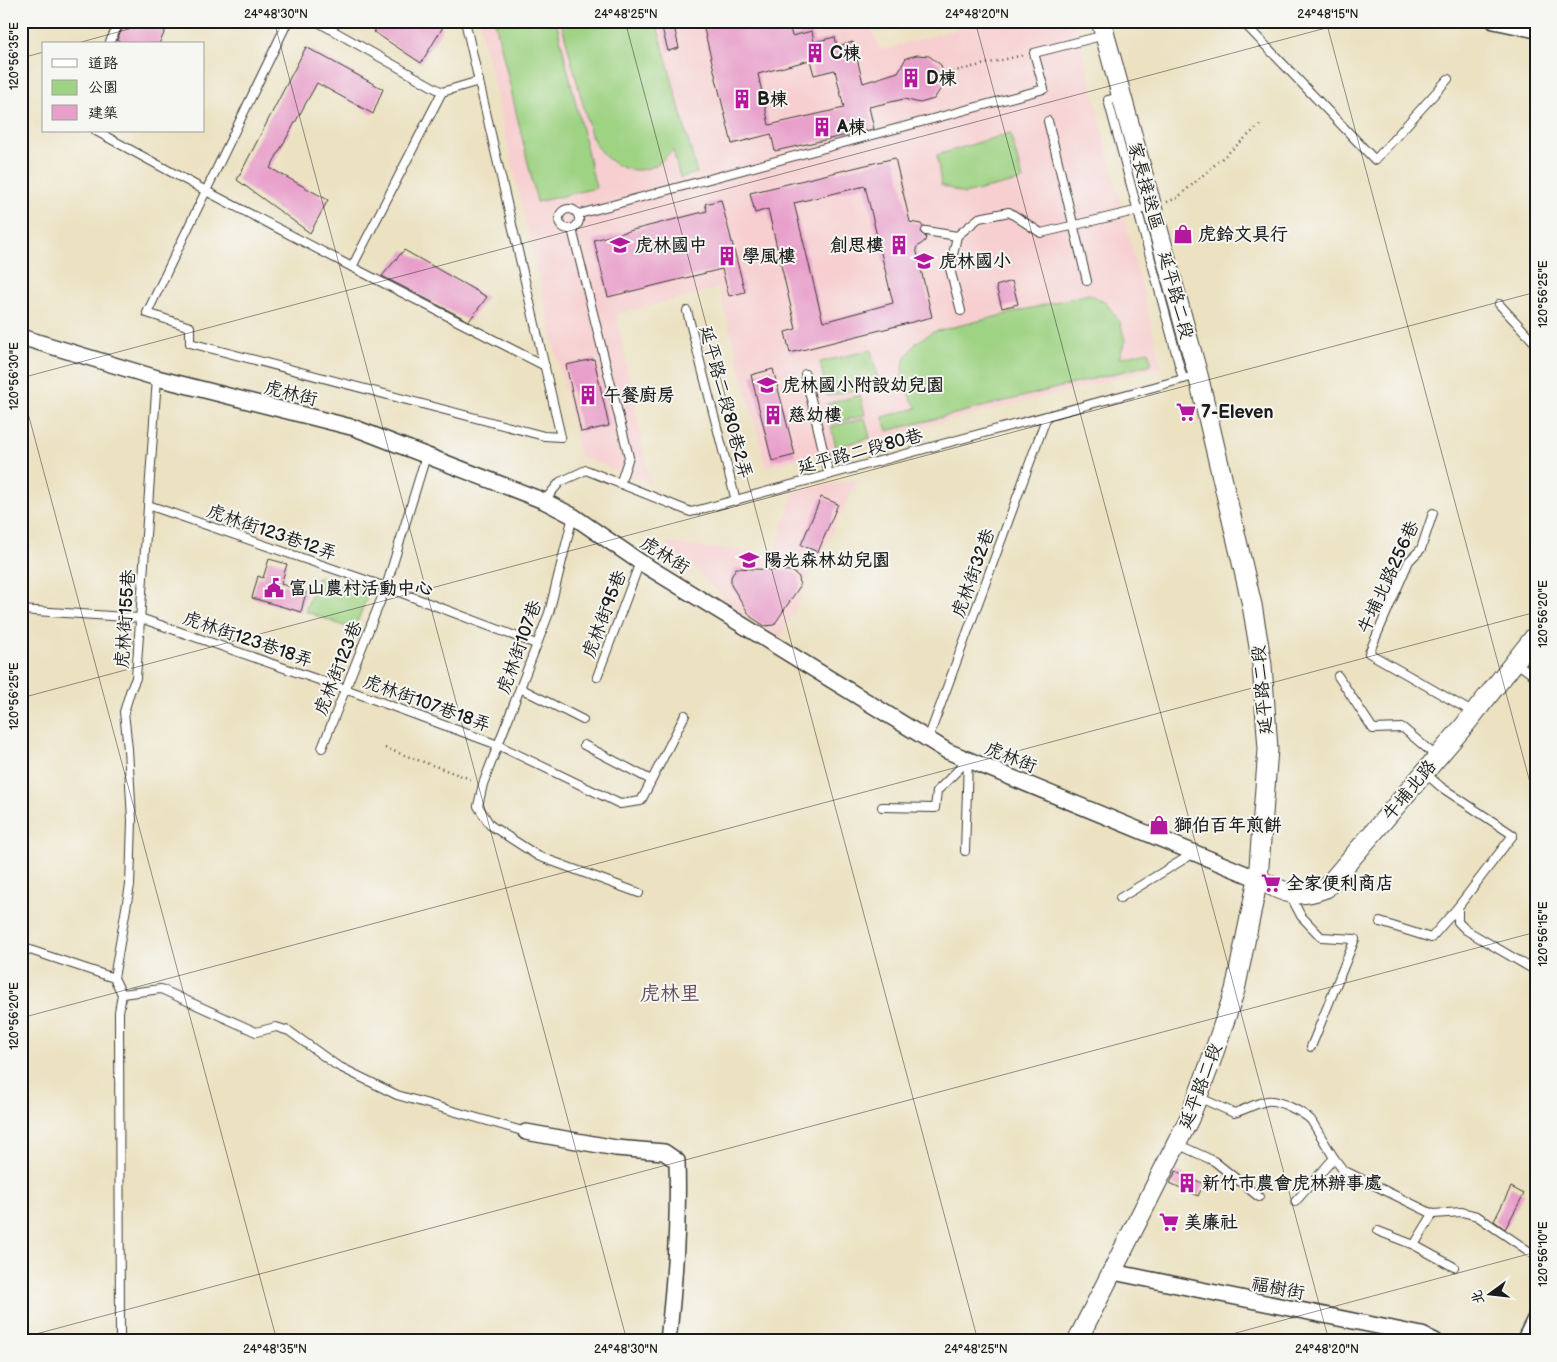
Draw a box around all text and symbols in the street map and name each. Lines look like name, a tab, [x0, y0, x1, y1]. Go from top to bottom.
text: 24°48'30"N	[244, 7, 308, 22]
text: 24°48'25"N	[594, 7, 658, 22]
text: 24°48'20"N	[945, 7, 1009, 22]
text: 24°48'15"N	[1297, 7, 1359, 22]
text: 120°56'35"E	[7, 22, 22, 90]
legend	[42, 42, 205, 132]
building icon: C棟	[804, 42, 826, 64]
place label: C棟	[830, 43, 862, 64]
text: 道路	[88, 54, 118, 73]
building icon: D棟	[900, 67, 922, 89]
place label: D棟	[926, 68, 958, 89]
text: 公園	[88, 78, 118, 97]
building icon: B棟	[731, 88, 753, 110]
place label: B棟	[757, 89, 789, 110]
text: 建築	[88, 104, 118, 123]
building icon: A棟	[811, 116, 833, 138]
place label: A棟	[836, 117, 867, 138]
street label: 家長接送區	[1124, 140, 1167, 232]
shop icon: 虎鈴文具行	[1172, 223, 1194, 245]
place label: 虎鈴文具行	[1198, 224, 1288, 245]
school or university icon: 虎林國中	[609, 234, 631, 256]
building icon: 創思樓	[888, 234, 910, 256]
place label: 虎林國中	[635, 235, 707, 256]
place label: 創思樓	[830, 235, 884, 256]
building icon: 學風樓	[716, 245, 738, 267]
place label: 學風樓	[742, 246, 796, 267]
street label: 延平路二段	[1154, 249, 1197, 341]
school or university icon: 虎林國小	[913, 250, 935, 272]
place label: 虎林國小	[939, 251, 1011, 272]
text: 120°56'25"E	[1536, 260, 1551, 328]
street label: 延平路二段80巷2弄	[695, 323, 756, 481]
text: 120°56'30"E	[7, 342, 22, 410]
school or university icon: 虎林國小附設幼兒園	[756, 374, 778, 396]
place label: 虎林國小附設幼兒園	[782, 375, 944, 396]
street label: 虎林街	[262, 377, 320, 410]
building icon: 午餐廚房	[577, 384, 599, 406]
place label: 午餐廚房	[603, 385, 675, 406]
supermarket icon: 7-Eleven	[1175, 401, 1197, 423]
place label: 7-Eleven	[1201, 402, 1273, 423]
building icon: 慈幼樓	[762, 404, 784, 426]
place label: 慈幼樓	[788, 405, 842, 426]
street label: 延平路二段80巷	[795, 425, 925, 478]
street label: 虎林街123巷12弄	[204, 500, 339, 565]
street label: 牛埔北路256巷	[1353, 518, 1424, 637]
street label: 虎林街32巷	[948, 526, 999, 621]
street label: 虎林街	[636, 532, 693, 579]
school or university icon: 陽光森林幼兒園	[738, 549, 760, 571]
place label: 陽光森林幼兒園	[764, 550, 890, 571]
street label: 虎林街95巷	[578, 567, 631, 661]
street label: 虎林街155巷	[112, 569, 139, 669]
public building icon: 富山農村活動中心	[263, 577, 285, 599]
place label: 富山農村活動中心	[289, 578, 433, 599]
text: 120°56'20"E	[1536, 580, 1551, 648]
street label: 虎林街107巷	[493, 597, 546, 697]
street label: 虎林街123巷18弄	[180, 607, 315, 672]
street label: 虎林街123巷	[310, 618, 367, 719]
street label: 延平路二段	[1248, 644, 1277, 736]
text: 120°56'25"E	[7, 662, 22, 730]
street label: 虎林街107巷18弄	[360, 671, 493, 736]
street label: 虎林街	[982, 738, 1040, 777]
street label: 牛埔北路	[1378, 756, 1441, 825]
shop icon: 獅伯百年煎餅	[1148, 814, 1170, 836]
place label: 獅伯百年煎餅	[1174, 815, 1282, 836]
supermarket icon: 全家便利商店	[1260, 872, 1282, 894]
place label: 全家便利商店	[1286, 873, 1394, 894]
text: 120°56'15"E	[1536, 901, 1551, 967]
text: 120°56'20"E	[7, 982, 22, 1050]
district label: 虎林里	[640, 982, 700, 1006]
street label: 延平路二段	[1175, 1040, 1226, 1132]
building icon: 新竹市農會虎林辦事處	[1176, 1172, 1198, 1194]
place label: 新竹市農會虎林辦事處	[1202, 1173, 1382, 1194]
supermarket icon: 美廉社	[1158, 1211, 1180, 1233]
place label: 美廉社	[1184, 1212, 1238, 1233]
text: 120°56'10"E	[1536, 1221, 1551, 1287]
north arrow	[1464, 1270, 1514, 1320]
street label: 福樹街	[1249, 1273, 1306, 1304]
text: 北	[1468, 1288, 1488, 1306]
text: 24°48'35"N	[243, 1342, 307, 1357]
text: 24°48'30"N	[594, 1342, 658, 1357]
text: 24°48'25"N	[944, 1342, 1008, 1357]
text: 24°48'20"N	[1295, 1342, 1359, 1357]

